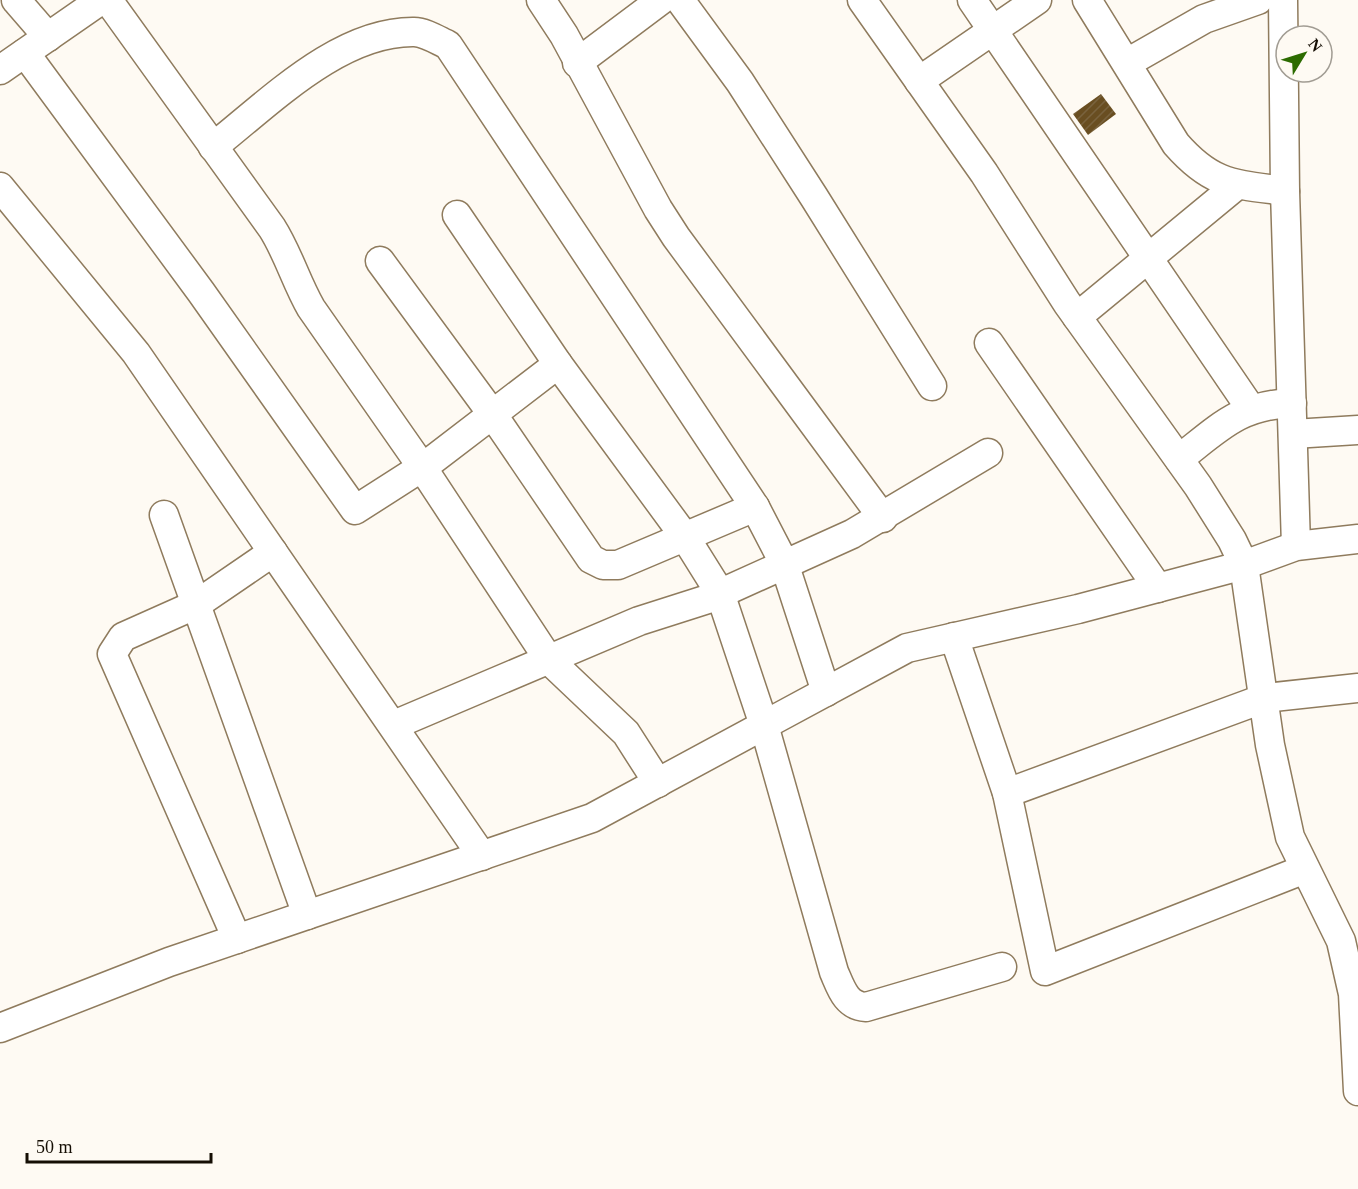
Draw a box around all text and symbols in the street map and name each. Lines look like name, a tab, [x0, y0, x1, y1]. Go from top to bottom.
north arrow	[1274, 24, 1334, 84]
text: N	[1305, 35, 1326, 55]
scale bar	[27, 1126, 212, 1164]
text: 50 m	[36, 1137, 73, 1157]

